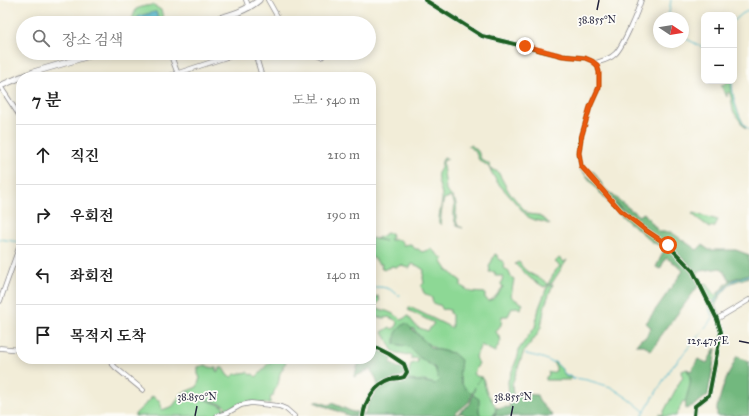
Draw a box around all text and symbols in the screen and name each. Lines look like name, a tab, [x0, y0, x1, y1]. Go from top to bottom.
north arrow	[653, 12, 689, 48]
map controls	[701, 12, 737, 84]
button: +	[701, 12, 737, 48]
text: 38.855°N	[578, 14, 617, 26]
search box	[16, 16, 376, 60]
icon: search	[30, 27, 52, 49]
text: 장소 검색	[62, 31, 123, 49]
route end	[516, 37, 534, 55]
button: −	[701, 48, 737, 84]
text: 7 분	[32, 90, 61, 111]
text: 도보 · 540 m	[292, 92, 360, 108]
icon: ahead	[32, 144, 54, 166]
text: 직진	[70, 147, 99, 165]
text: 210 m	[327, 147, 360, 163]
icon: right	[32, 204, 54, 226]
text: 우회전	[70, 207, 113, 225]
text: 190 m	[327, 207, 360, 223]
route start	[659, 236, 677, 254]
icon: left	[32, 264, 54, 286]
text: 좌회전	[70, 267, 113, 285]
text: 140 m	[326, 267, 360, 283]
icon: arrive	[32, 324, 54, 346]
text: 목적지 도착	[70, 327, 146, 345]
text: 125.475°E	[687, 335, 729, 347]
text: 38.850°N	[177, 391, 217, 403]
text: 38.855°N	[494, 391, 533, 403]

